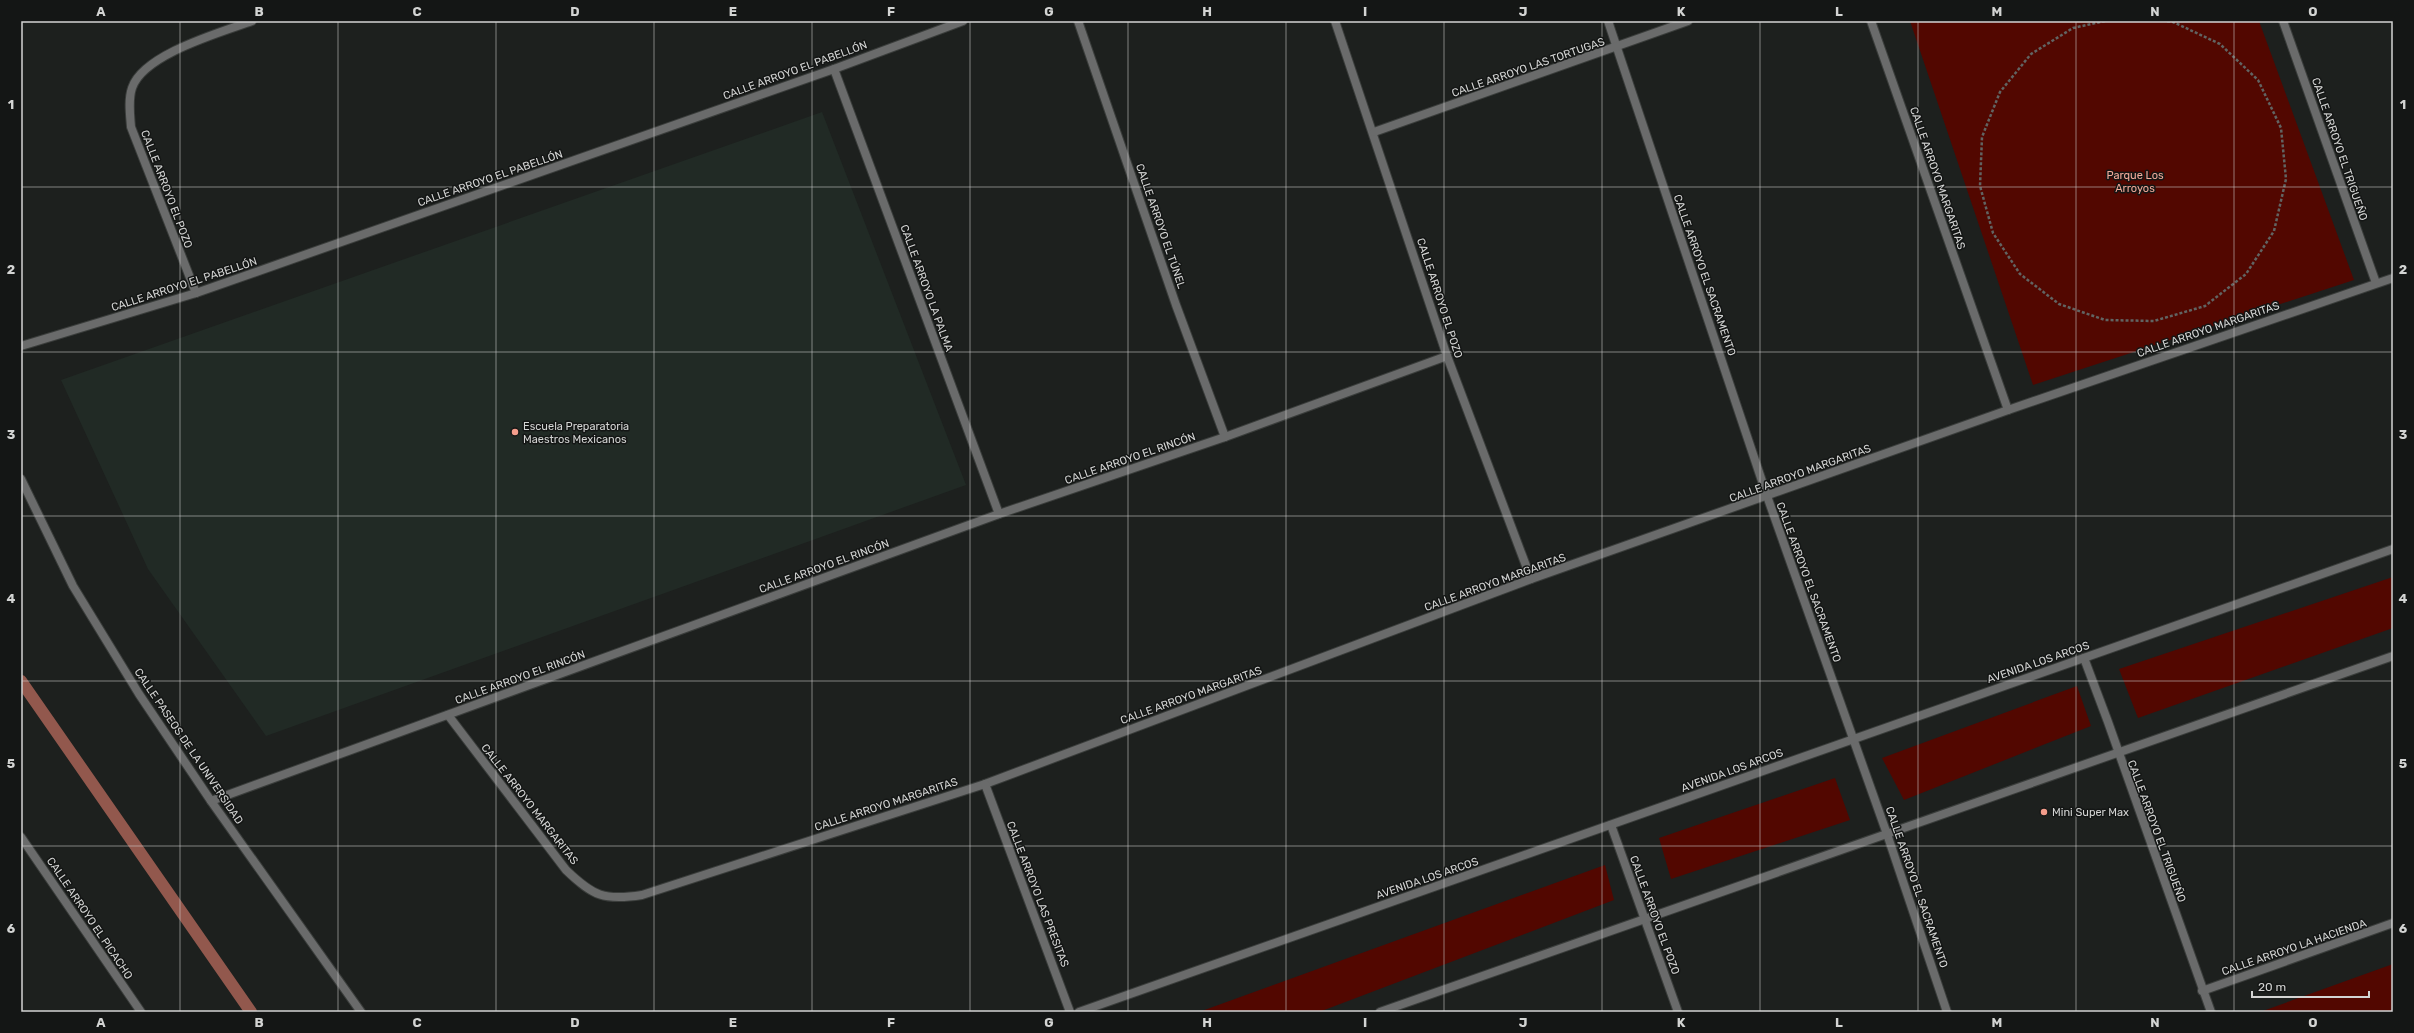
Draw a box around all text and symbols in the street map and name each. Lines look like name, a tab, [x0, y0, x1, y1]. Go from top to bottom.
text: A	[96, 4, 106, 19]
text: B	[254, 4, 264, 19]
text: C	[412, 4, 422, 19]
text: D	[570, 4, 580, 19]
text: E	[729, 4, 737, 19]
text: F	[887, 4, 895, 19]
text: G	[1044, 4, 1054, 19]
text: H	[1202, 4, 1212, 19]
text: I	[1363, 4, 1367, 19]
text: J	[1519, 4, 1527, 19]
text: K	[1677, 4, 1686, 19]
text: L	[1835, 4, 1843, 19]
text: M	[1992, 4, 2002, 19]
text: N	[2150, 4, 2160, 19]
text: O	[2308, 4, 2318, 19]
street label: CALLE ARROYO LAS TORTUGAS	[1450, 35, 1606, 100]
street label: CALLE ARROYO EL PABELLÓN	[721, 38, 869, 103]
street label: CALLE ARROYO EL TRIGUEÑO	[2309, 76, 2370, 222]
text: 1	[8, 97, 14, 112]
text: 1	[2400, 97, 2406, 112]
street label: CALLE ARROYO MARGARITAS	[1907, 105, 1968, 251]
street label: CALLE ARROYO EL POZO	[138, 128, 195, 250]
street label: CALLE ARROYO EL PABELLÓN	[416, 147, 564, 209]
street label: CALLE ARROYO EL TÚNEL	[1133, 162, 1188, 290]
park label: Parque Los Arroyos	[2106, 169, 2164, 195]
street label: CALLE ARROYO EL SACRAMENTO	[1671, 193, 1738, 358]
street label: CALLE ARROYO LA PALMA	[897, 223, 956, 354]
street label: CALLE ARROYO EL POZO	[1414, 236, 1465, 360]
street label: CALLE ARROYO EL PABELLÓN	[110, 255, 259, 314]
text: 2	[7, 262, 15, 277]
text: 2	[2399, 262, 2407, 277]
street label: CALLE ARROYO MARGARITAS	[2135, 299, 2281, 360]
place label: Escuela Preparatoria Maestros Mexicanos	[523, 420, 629, 446]
text: 3	[7, 427, 16, 442]
marker: Escuela Preparatoria Maestros Mexicanos	[510, 427, 520, 437]
text: 3	[2399, 427, 2408, 442]
street label: CALLE ARROYO EL RINCÓN	[1063, 430, 1197, 487]
street label: CALLE ARROYO MARGARITAS	[1728, 442, 1873, 505]
street label: CALLE ARROYO EL SACRAMENTO	[1773, 500, 1844, 664]
street label: CALLE ARROYO EL RINCÓN	[757, 537, 891, 596]
street label: CALLE ARROYO MARGARITAS	[1423, 551, 1568, 614]
text: 4	[7, 591, 16, 606]
text: 4	[2399, 591, 2408, 606]
street label: AVENIDA LOS ARCOS	[1985, 639, 2091, 686]
street label: CALLE ARROYO EL RINCÓN	[453, 648, 587, 707]
street label: CALLE ARROYO MARGARITAS	[1119, 664, 1264, 727]
street label: CALLE PASEOS DE LA UNIVERSIDAD	[131, 666, 246, 827]
street label: CALLE ARROYO MARGARITAS	[478, 741, 581, 867]
street label: AVENIDA LOS ARCOS	[1679, 746, 1785, 795]
text: 5	[7, 756, 15, 771]
text: 5	[2399, 756, 2407, 771]
street label: CALLE ARROYO EL TRIGUEÑO	[2125, 758, 2188, 904]
street label: CALLE ARROYO MARGARITAS	[813, 775, 960, 834]
street label: CALLE ARROYO EL SACRAMENTO	[1883, 805, 1950, 970]
place label: Mini Super Max	[2052, 806, 2129, 819]
marker: Mini Super Max	[2039, 807, 2049, 817]
street label: CALLE ARROYO LAS PRESITAS	[1004, 819, 1071, 969]
street label: CALLE ARROYO EL POZO	[1627, 854, 1682, 976]
street label: CALLE ARROYO EL PICACHO	[44, 855, 135, 982]
street label: AVENIDA LOS ARCOS	[1374, 855, 1480, 902]
street label: CALLE ARROYO LA HACIENDA	[2220, 916, 2369, 978]
text: 6	[7, 921, 16, 936]
text: 6	[2399, 921, 2408, 936]
scale bar	[2252, 973, 2369, 999]
text: 20 m	[2258, 980, 2286, 994]
text: A	[96, 1015, 106, 1030]
text: B	[254, 1015, 264, 1030]
text: C	[412, 1015, 422, 1030]
text: D	[570, 1015, 580, 1030]
text: E	[729, 1015, 737, 1030]
text: F	[887, 1015, 895, 1030]
text: G	[1044, 1015, 1054, 1030]
text: H	[1202, 1015, 1212, 1030]
text: I	[1363, 1015, 1367, 1030]
text: J	[1519, 1015, 1527, 1030]
text: K	[1677, 1015, 1686, 1030]
text: L	[1835, 1015, 1843, 1030]
text: M	[1992, 1015, 2002, 1030]
text: N	[2150, 1015, 2160, 1030]
text: O	[2308, 1015, 2318, 1030]

